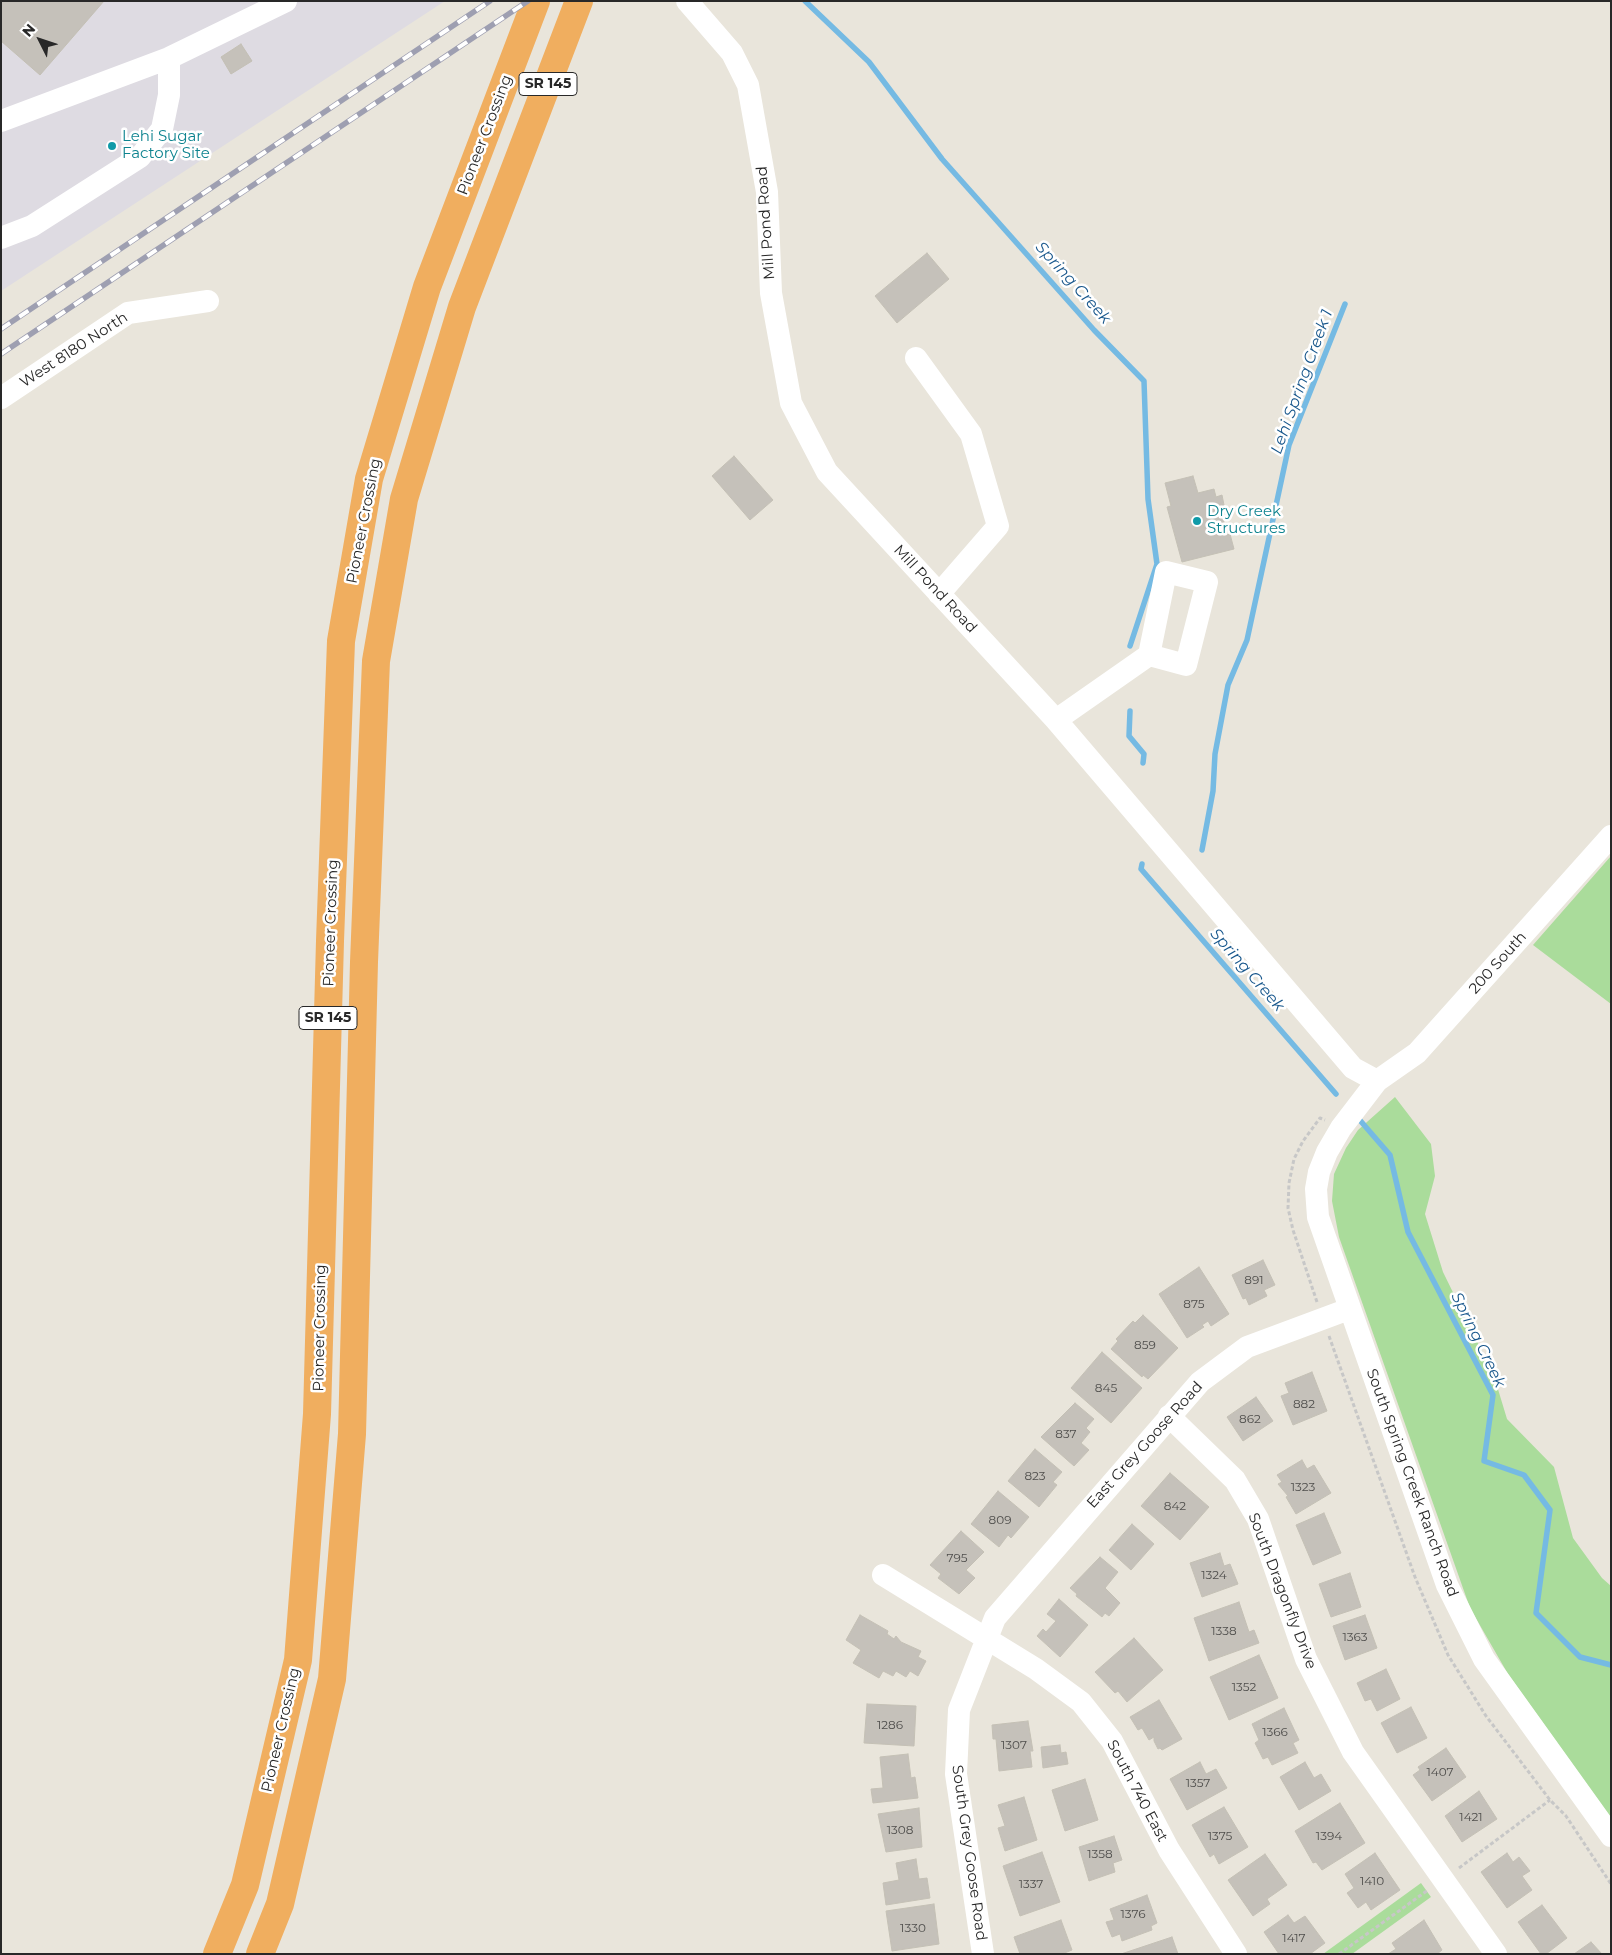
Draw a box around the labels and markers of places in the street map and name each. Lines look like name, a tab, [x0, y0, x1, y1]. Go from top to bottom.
place label: Lehi Sugar Factory Site	[122, 128, 210, 163]
marker: Lehi Sugar Factory Site	[106, 140, 118, 152]
place label: Dry Creek Structures	[1207, 503, 1285, 538]
marker: Dry Creek Structures	[1191, 515, 1203, 527]

